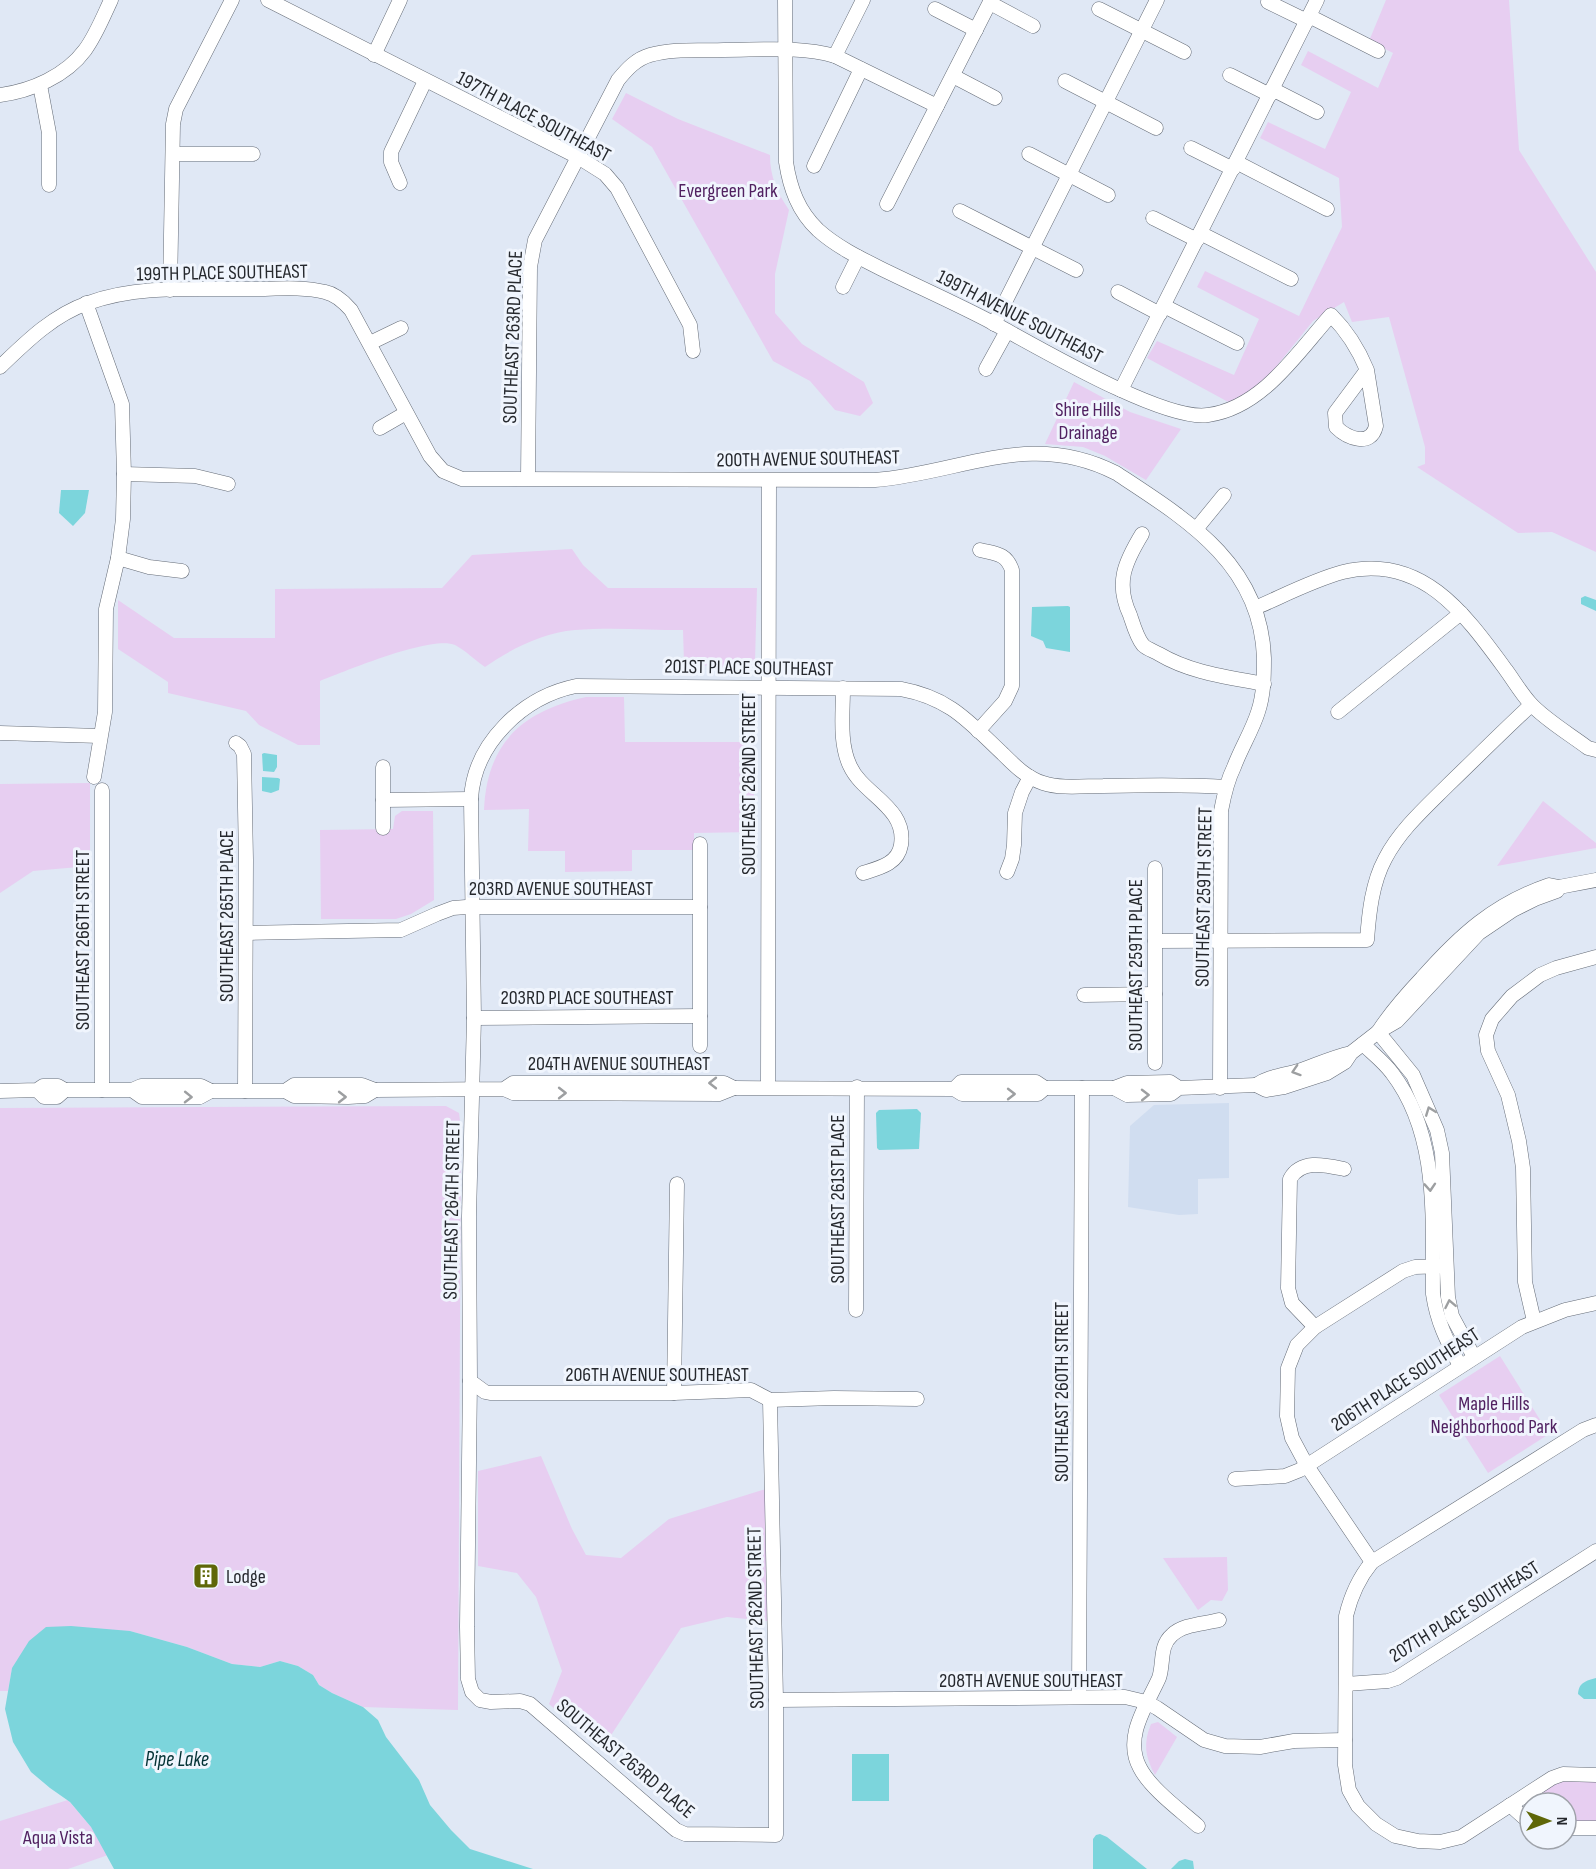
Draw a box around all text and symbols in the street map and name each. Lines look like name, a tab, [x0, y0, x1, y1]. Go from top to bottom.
street label: 197TH PLACE SOUTHEAST	[452, 66, 615, 168]
park label: Evergreen Park	[678, 179, 778, 203]
street label: SOUTHEAST 263RD PLACE	[498, 250, 528, 424]
street label: 199TH PLACE SOUTHEAST	[136, 260, 308, 286]
street label: 199TH AVENUE SOUTHEAST	[933, 265, 1106, 369]
park label: Shire Hills Drainage	[1055, 398, 1121, 445]
street label: 200TH AVENUE SOUTHEAST	[716, 445, 900, 473]
street label: 201ST PLACE SOUTHEAST	[664, 655, 834, 681]
street label: SOUTHEAST 262ND STREET	[737, 693, 761, 875]
street label: SOUTHEAST 259TH STREET	[1190, 807, 1218, 987]
street label: SOUTHEAST 265TH PLACE	[215, 830, 239, 1002]
street label: SOUTHEAST 266TH STREET	[71, 850, 95, 1030]
street label: 203RD AVENUE SOUTHEAST	[469, 877, 653, 901]
street label: SOUTHEAST 259TH PLACE	[1124, 879, 1148, 1051]
street label: 203RD PLACE SOUTHEAST	[500, 986, 674, 1010]
street label: 204TH AVENUE SOUTHEAST	[528, 1052, 710, 1076]
one-way arrow	[1291, 1064, 1302, 1077]
one-way arrow	[709, 1077, 718, 1089]
one-way arrow	[557, 1087, 566, 1099]
one-way arrow	[1006, 1088, 1015, 1100]
one-way arrow	[1140, 1089, 1149, 1101]
one-way arrow	[338, 1090, 347, 1103]
one-way arrow	[184, 1091, 193, 1103]
one-way arrow	[1424, 1107, 1437, 1117]
street label: SOUTHEAST 261ST PLACE	[826, 1114, 850, 1284]
street label: SOUTHEAST 264TH STREET	[438, 1120, 466, 1300]
one-way arrow	[1424, 1183, 1437, 1192]
one-way arrow	[1444, 1299, 1457, 1309]
street label: SOUTHEAST 260TH STREET	[1050, 1302, 1074, 1482]
street label: 206TH PLACE SOUTHEAST	[1327, 1323, 1484, 1437]
street label: 206TH AVENUE SOUTHEAST	[565, 1363, 749, 1387]
park label: Maple Hills Neighborhood Park	[1431, 1392, 1558, 1439]
street label: SOUTHEAST 262ND STREET	[742, 1527, 770, 1709]
street label: 207TH PLACE SOUTHEAST	[1385, 1556, 1544, 1668]
building icon: Lodge	[191, 1561, 221, 1591]
place label: Lodge	[226, 1565, 266, 1589]
street label: 208TH AVENUE SOUTHEAST	[939, 1669, 1123, 1693]
street label: SOUTHEAST 263RD PLACE	[551, 1694, 699, 1824]
water label: Pipe Lake	[145, 1747, 209, 1772]
north arrow	[1518, 1791, 1578, 1851]
text: N	[1552, 1817, 1571, 1825]
park label: Aqua Vista	[22, 1826, 93, 1850]

